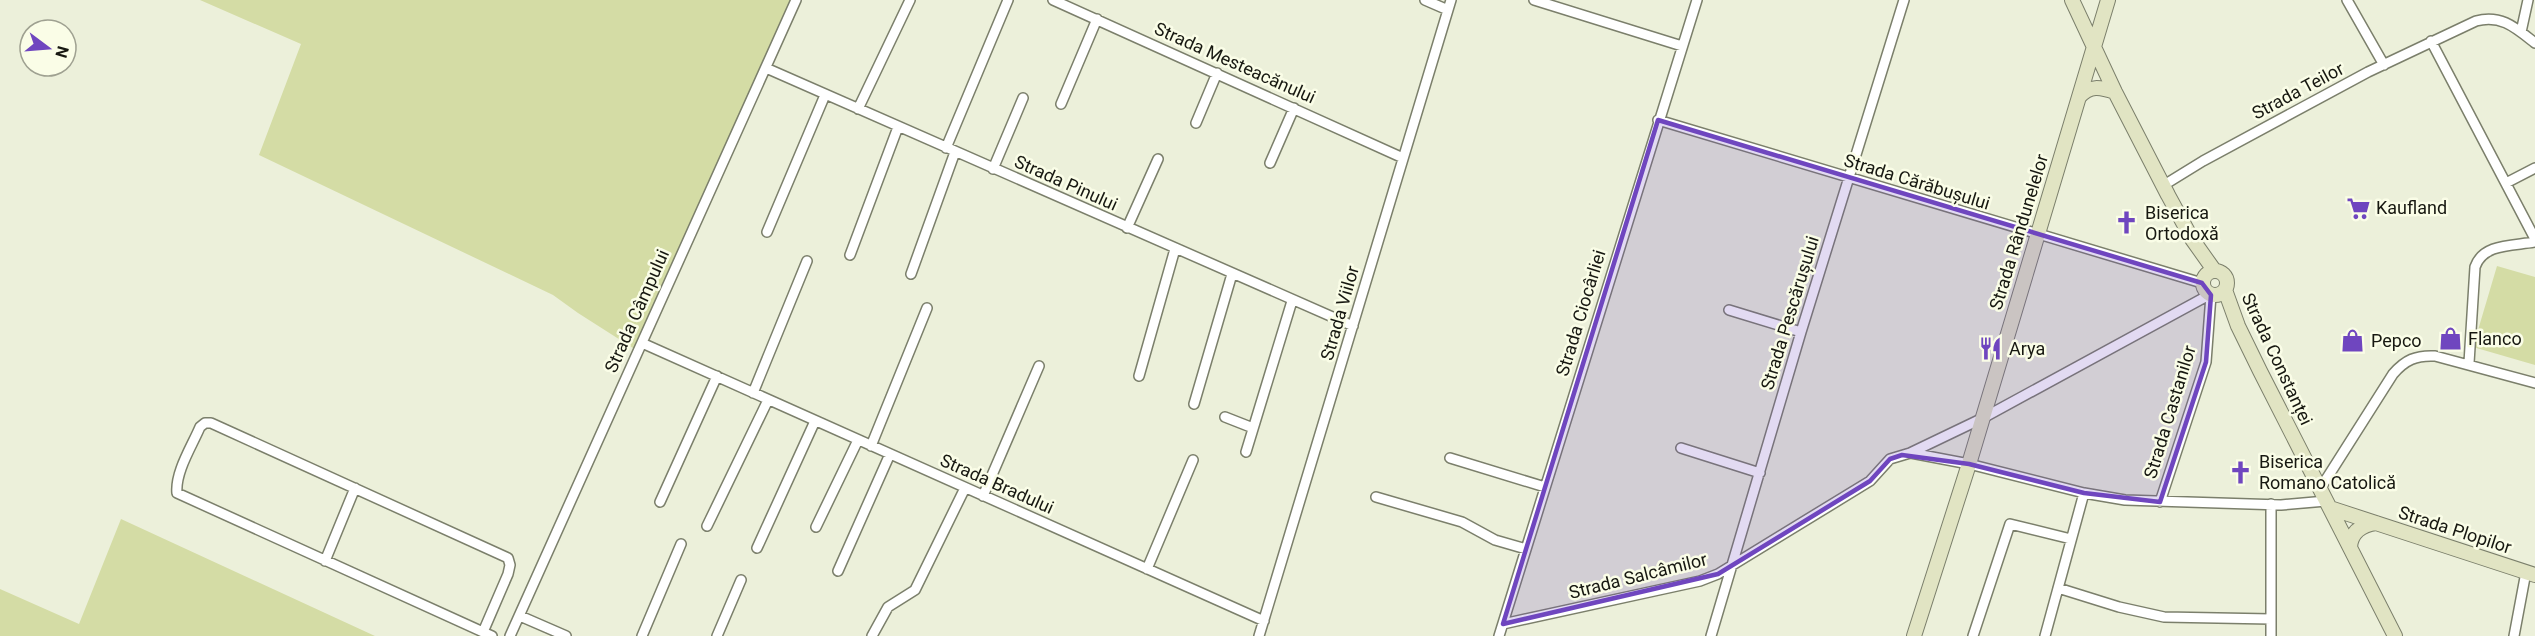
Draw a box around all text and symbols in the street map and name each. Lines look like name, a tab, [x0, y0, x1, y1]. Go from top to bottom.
north arrow	[18, 18, 78, 78]
street label: Strada Mesteacănului	[1151, 18, 1319, 108]
text: N	[51, 44, 73, 60]
street label: Strada Teilor	[2248, 58, 2347, 123]
street label: Strada Cărăbușului	[1841, 149, 1993, 215]
street label: Strada Pinului	[1011, 150, 1121, 215]
street label: Strada Rândunelelor	[1985, 152, 2052, 312]
supermarket icon: Kaufland	[2345, 195, 2371, 221]
place label: Kaufland	[2376, 197, 2447, 218]
place label: Biserica Ortodoxă	[2145, 202, 2219, 244]
church icon: Biserica Ortodoxă	[2114, 210, 2140, 236]
street label: Strada Pescărușului	[1756, 233, 1824, 393]
street label: Strada Câmpului	[600, 246, 673, 376]
street label: Strada Ciocârliei	[1551, 247, 1610, 379]
street label: Strada Viilor	[1316, 263, 1363, 363]
street label: Strada Constanței	[2237, 289, 2317, 429]
shop icon: Flanco	[2437, 326, 2463, 352]
shop icon: Pepco	[2340, 328, 2366, 354]
place label: Flanco	[2468, 328, 2522, 349]
place label: Pepco	[2371, 330, 2422, 351]
restaurant icon: Arya	[1978, 336, 2004, 362]
place label: Arya	[2009, 338, 2045, 359]
street label: Strada Castanilor	[2139, 343, 2200, 481]
street label: Strada Bradului	[937, 449, 1057, 518]
place label: Biserica Romano Catolică	[2259, 451, 2396, 493]
church icon: Biserica Romano Catolică	[2228, 459, 2254, 485]
street label: Strada Plopilor	[2396, 501, 2514, 558]
street label: Strada Salcâmilor	[1567, 548, 1709, 603]

